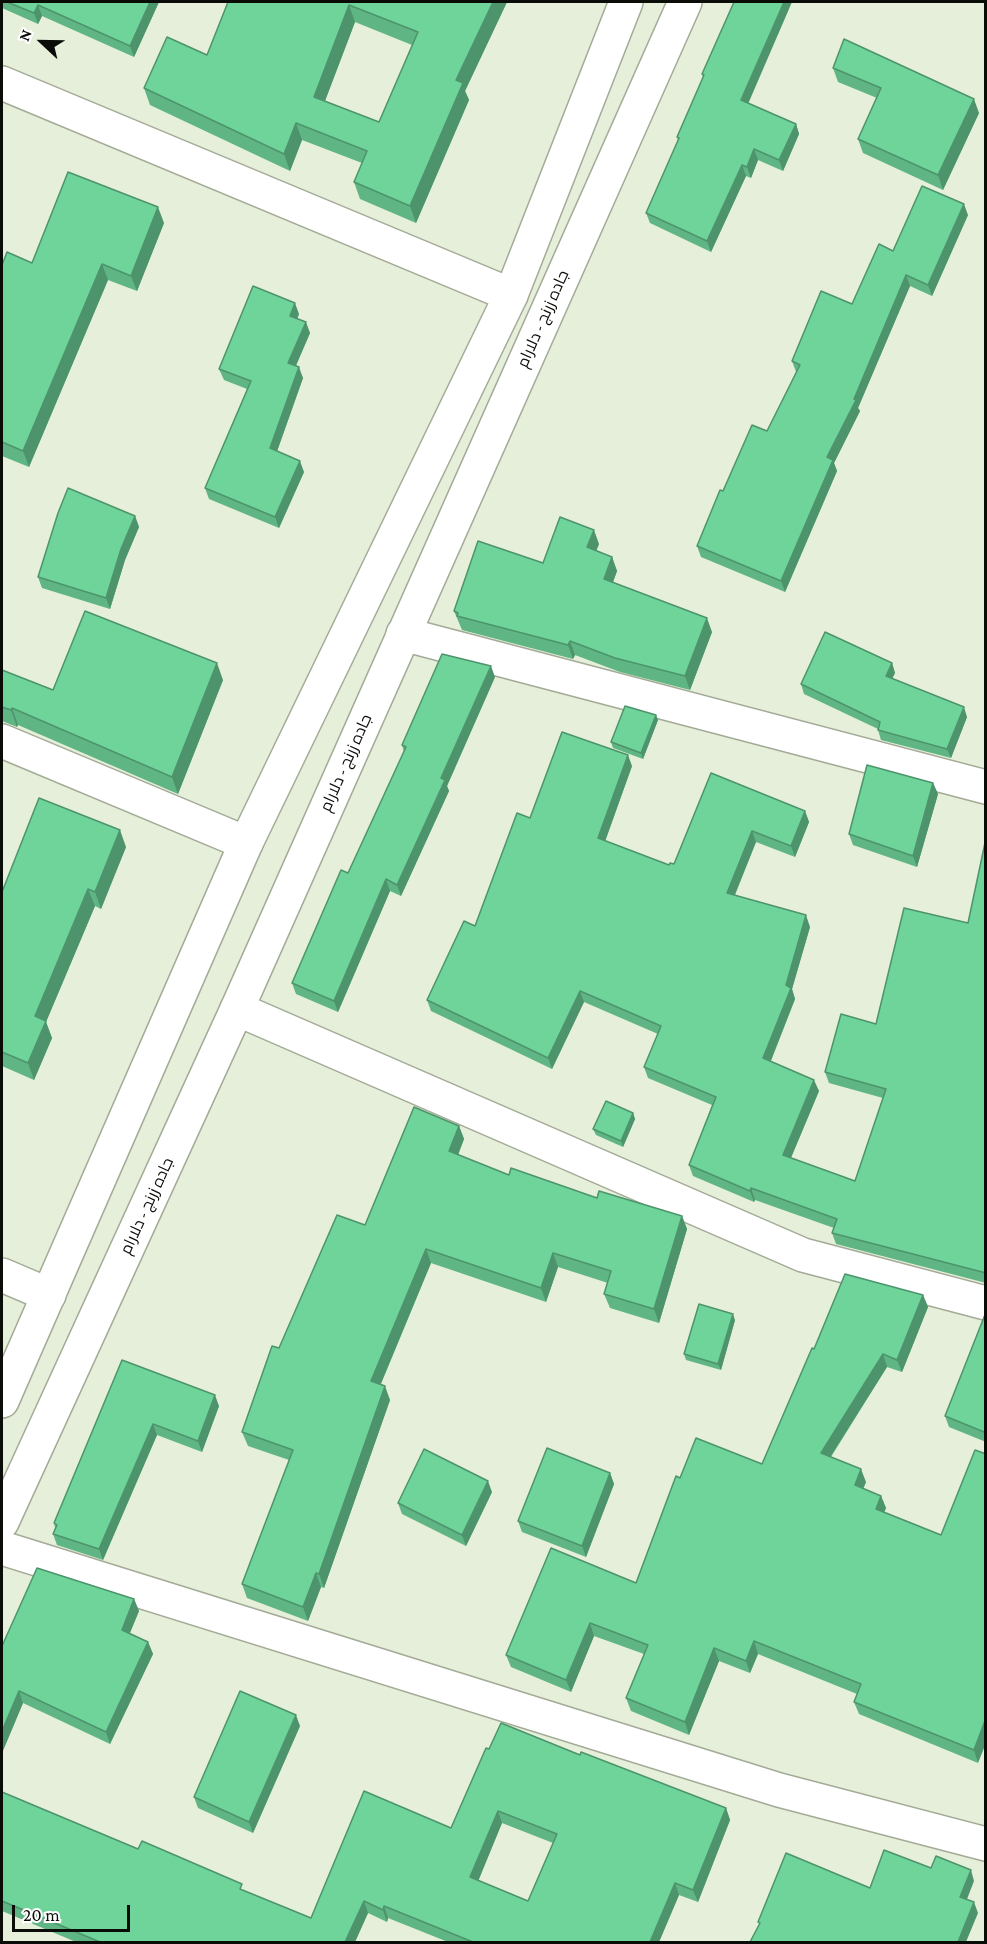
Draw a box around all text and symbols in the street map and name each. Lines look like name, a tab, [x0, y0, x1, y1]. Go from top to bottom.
north arrow	[12, 12, 72, 72]
text: N	[15, 27, 35, 43]
street label: جاده زرنج - دلارام	[513, 267, 573, 371]
street label: جاده زرنج - دلارام	[316, 711, 376, 815]
street label: جاده زرنج - دلارام	[116, 1154, 178, 1258]
scale bar	[15, 1893, 134, 1931]
text: 20 m	[23, 1905, 60, 1925]

